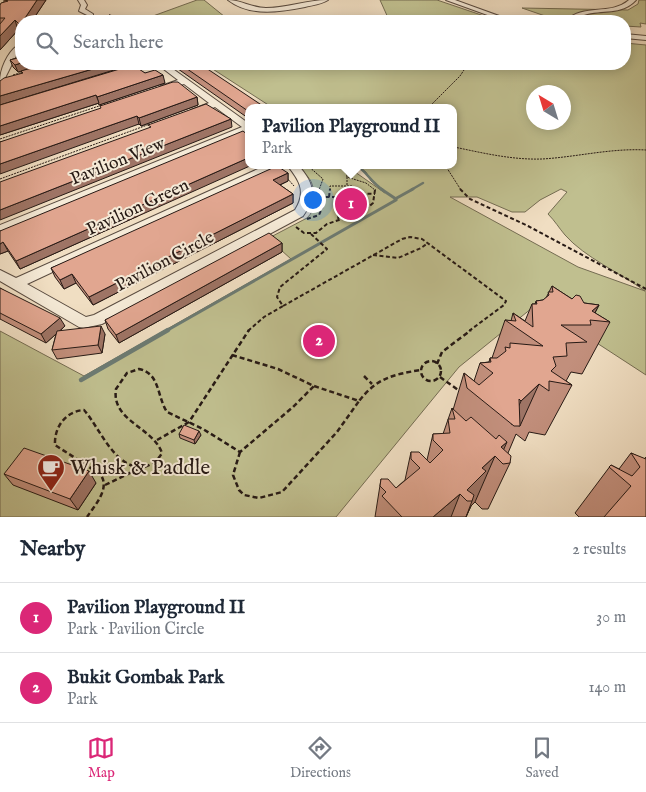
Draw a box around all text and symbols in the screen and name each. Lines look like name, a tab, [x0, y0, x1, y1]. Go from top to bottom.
search box	[15, 15, 631, 70]
icon: search	[33, 29, 61, 57]
text: Search here	[73, 31, 164, 55]
north arrow	[526, 85, 571, 130]
popup	[245, 104, 457, 169]
text: Pavilion Playground II	[262, 115, 440, 139]
street label: Pavilion View	[67, 132, 170, 191]
text: Park	[262, 139, 292, 159]
street label: Pavilion Green	[83, 174, 193, 242]
pin: 1	[335, 185, 367, 223]
your location	[300, 187, 326, 213]
street label: Pavilion Circle	[112, 226, 218, 298]
pin: 2	[303, 322, 335, 360]
cafe icon: Whisk & Paddle	[36, 453, 66, 492]
place label: Whisk & Paddle	[70, 455, 210, 482]
text: Nearby	[20, 536, 85, 563]
text: 2 results	[572, 540, 626, 560]
text: Pavilion Playground II	[67, 596, 245, 620]
text: 1	[33, 608, 39, 628]
text: 30 m	[596, 608, 626, 628]
text: Park · Pavilion Circle	[67, 620, 204, 640]
text: Bukit Gombak Park	[67, 666, 224, 690]
text: 2	[32, 678, 40, 698]
text: 140 m	[588, 678, 626, 698]
text: Park	[67, 690, 97, 710]
tab: Map	[87, 734, 115, 782]
tab: Directions	[290, 734, 351, 782]
tab: Saved	[526, 734, 559, 782]

